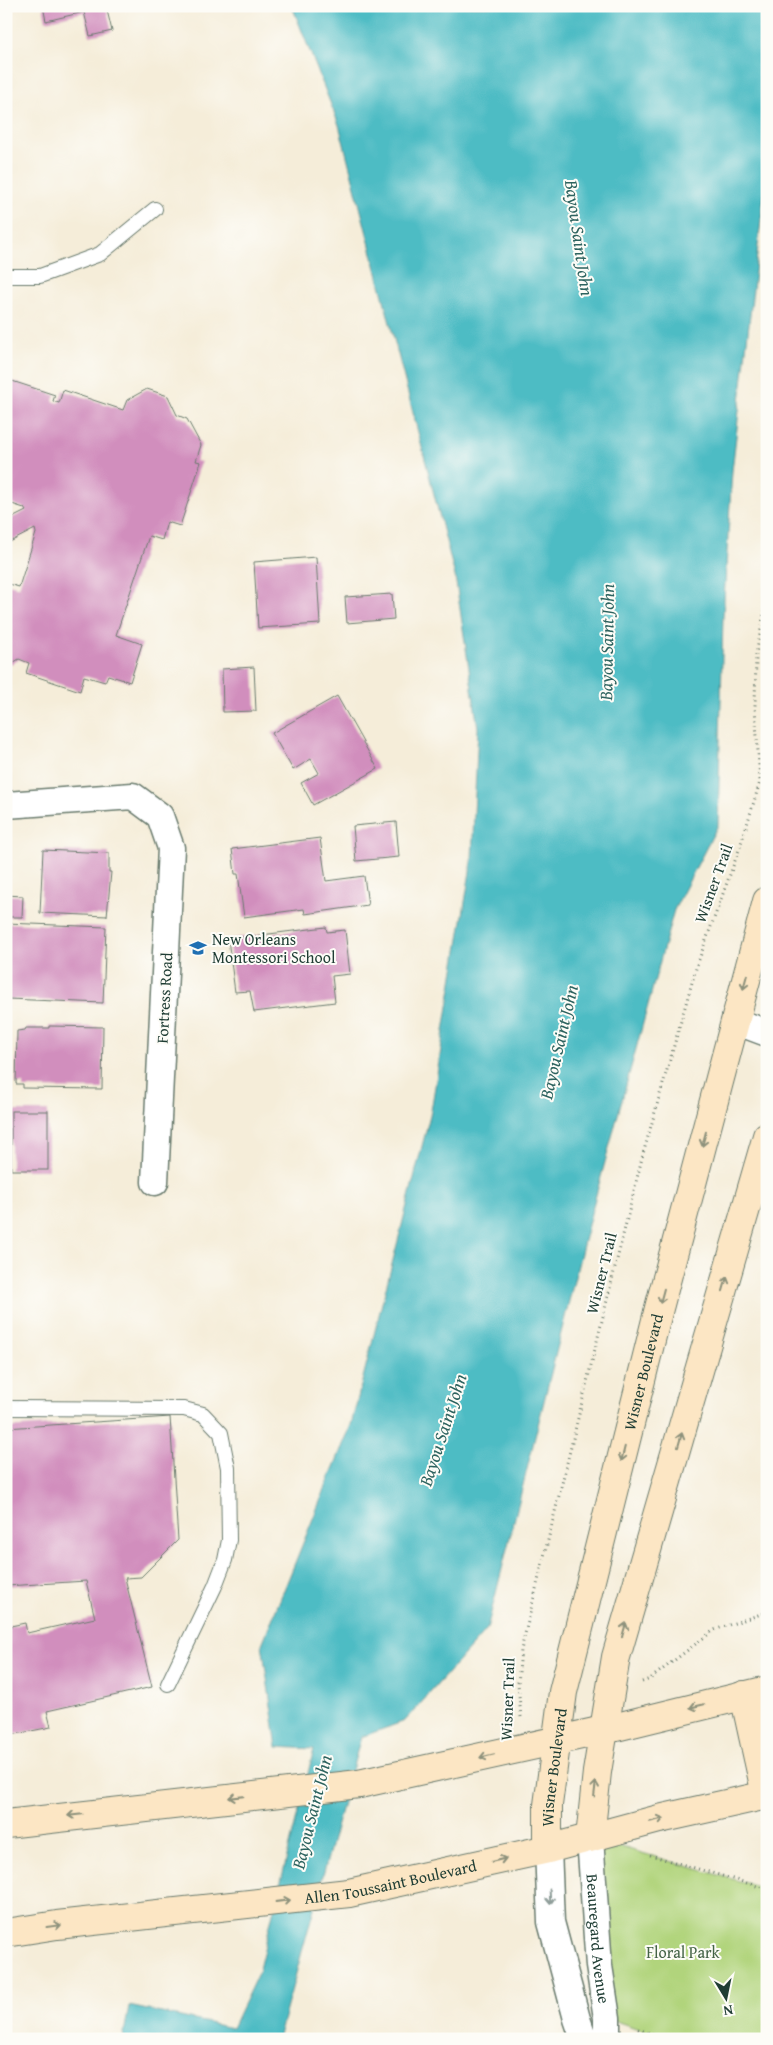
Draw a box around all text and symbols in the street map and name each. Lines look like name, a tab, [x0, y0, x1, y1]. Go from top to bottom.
water label: Bayou Saint John	[558, 177, 601, 298]
water label: Bayou Saint John	[592, 583, 621, 702]
street label: Wisner Trail	[688, 839, 739, 926]
place label: New Orleans Montessori School	[212, 927, 336, 969]
school or university icon: New Orleans Montessori School	[188, 938, 208, 958]
street label: Fortress Road	[150, 951, 178, 1044]
one-way arrow	[740, 974, 749, 990]
water label: Bayou Saint John	[532, 982, 585, 1103]
one-way arrow	[699, 1131, 708, 1147]
street label: Wisner Trail	[579, 1229, 623, 1316]
one-way arrow	[720, 1276, 730, 1292]
one-way arrow	[657, 1288, 667, 1304]
street label: Wisner Boulevard	[617, 1311, 669, 1433]
water label: Bayou Saint John	[411, 1370, 473, 1490]
one-way arrow	[675, 1432, 685, 1448]
one-way arrow	[618, 1446, 628, 1462]
one-way arrow	[620, 1622, 630, 1638]
street label: Wisner Trail	[494, 1657, 520, 1741]
one-way arrow	[689, 1702, 705, 1711]
street label: Wisner Boulevard	[536, 1706, 573, 1827]
one-way arrow	[480, 1751, 496, 1761]
water label: Bayou Saint John	[284, 1752, 339, 1873]
one-way arrow	[590, 1782, 600, 1798]
one-way arrow	[228, 1792, 244, 1802]
one-way arrow	[67, 1810, 83, 1820]
one-way arrow	[648, 1815, 664, 1824]
street label: Allen Toussaint Boulevard	[303, 1853, 479, 1910]
one-way arrow	[491, 1854, 507, 1864]
street label: Beauregard Avenue	[581, 1873, 617, 2005]
one-way arrow	[545, 1889, 555, 1905]
one-way arrow	[274, 1896, 290, 1906]
one-way arrow	[46, 1920, 62, 1930]
park label: Floral Park	[646, 1940, 721, 1964]
north arrow	[700, 1972, 750, 2022]
text: N	[721, 2000, 735, 2022]

